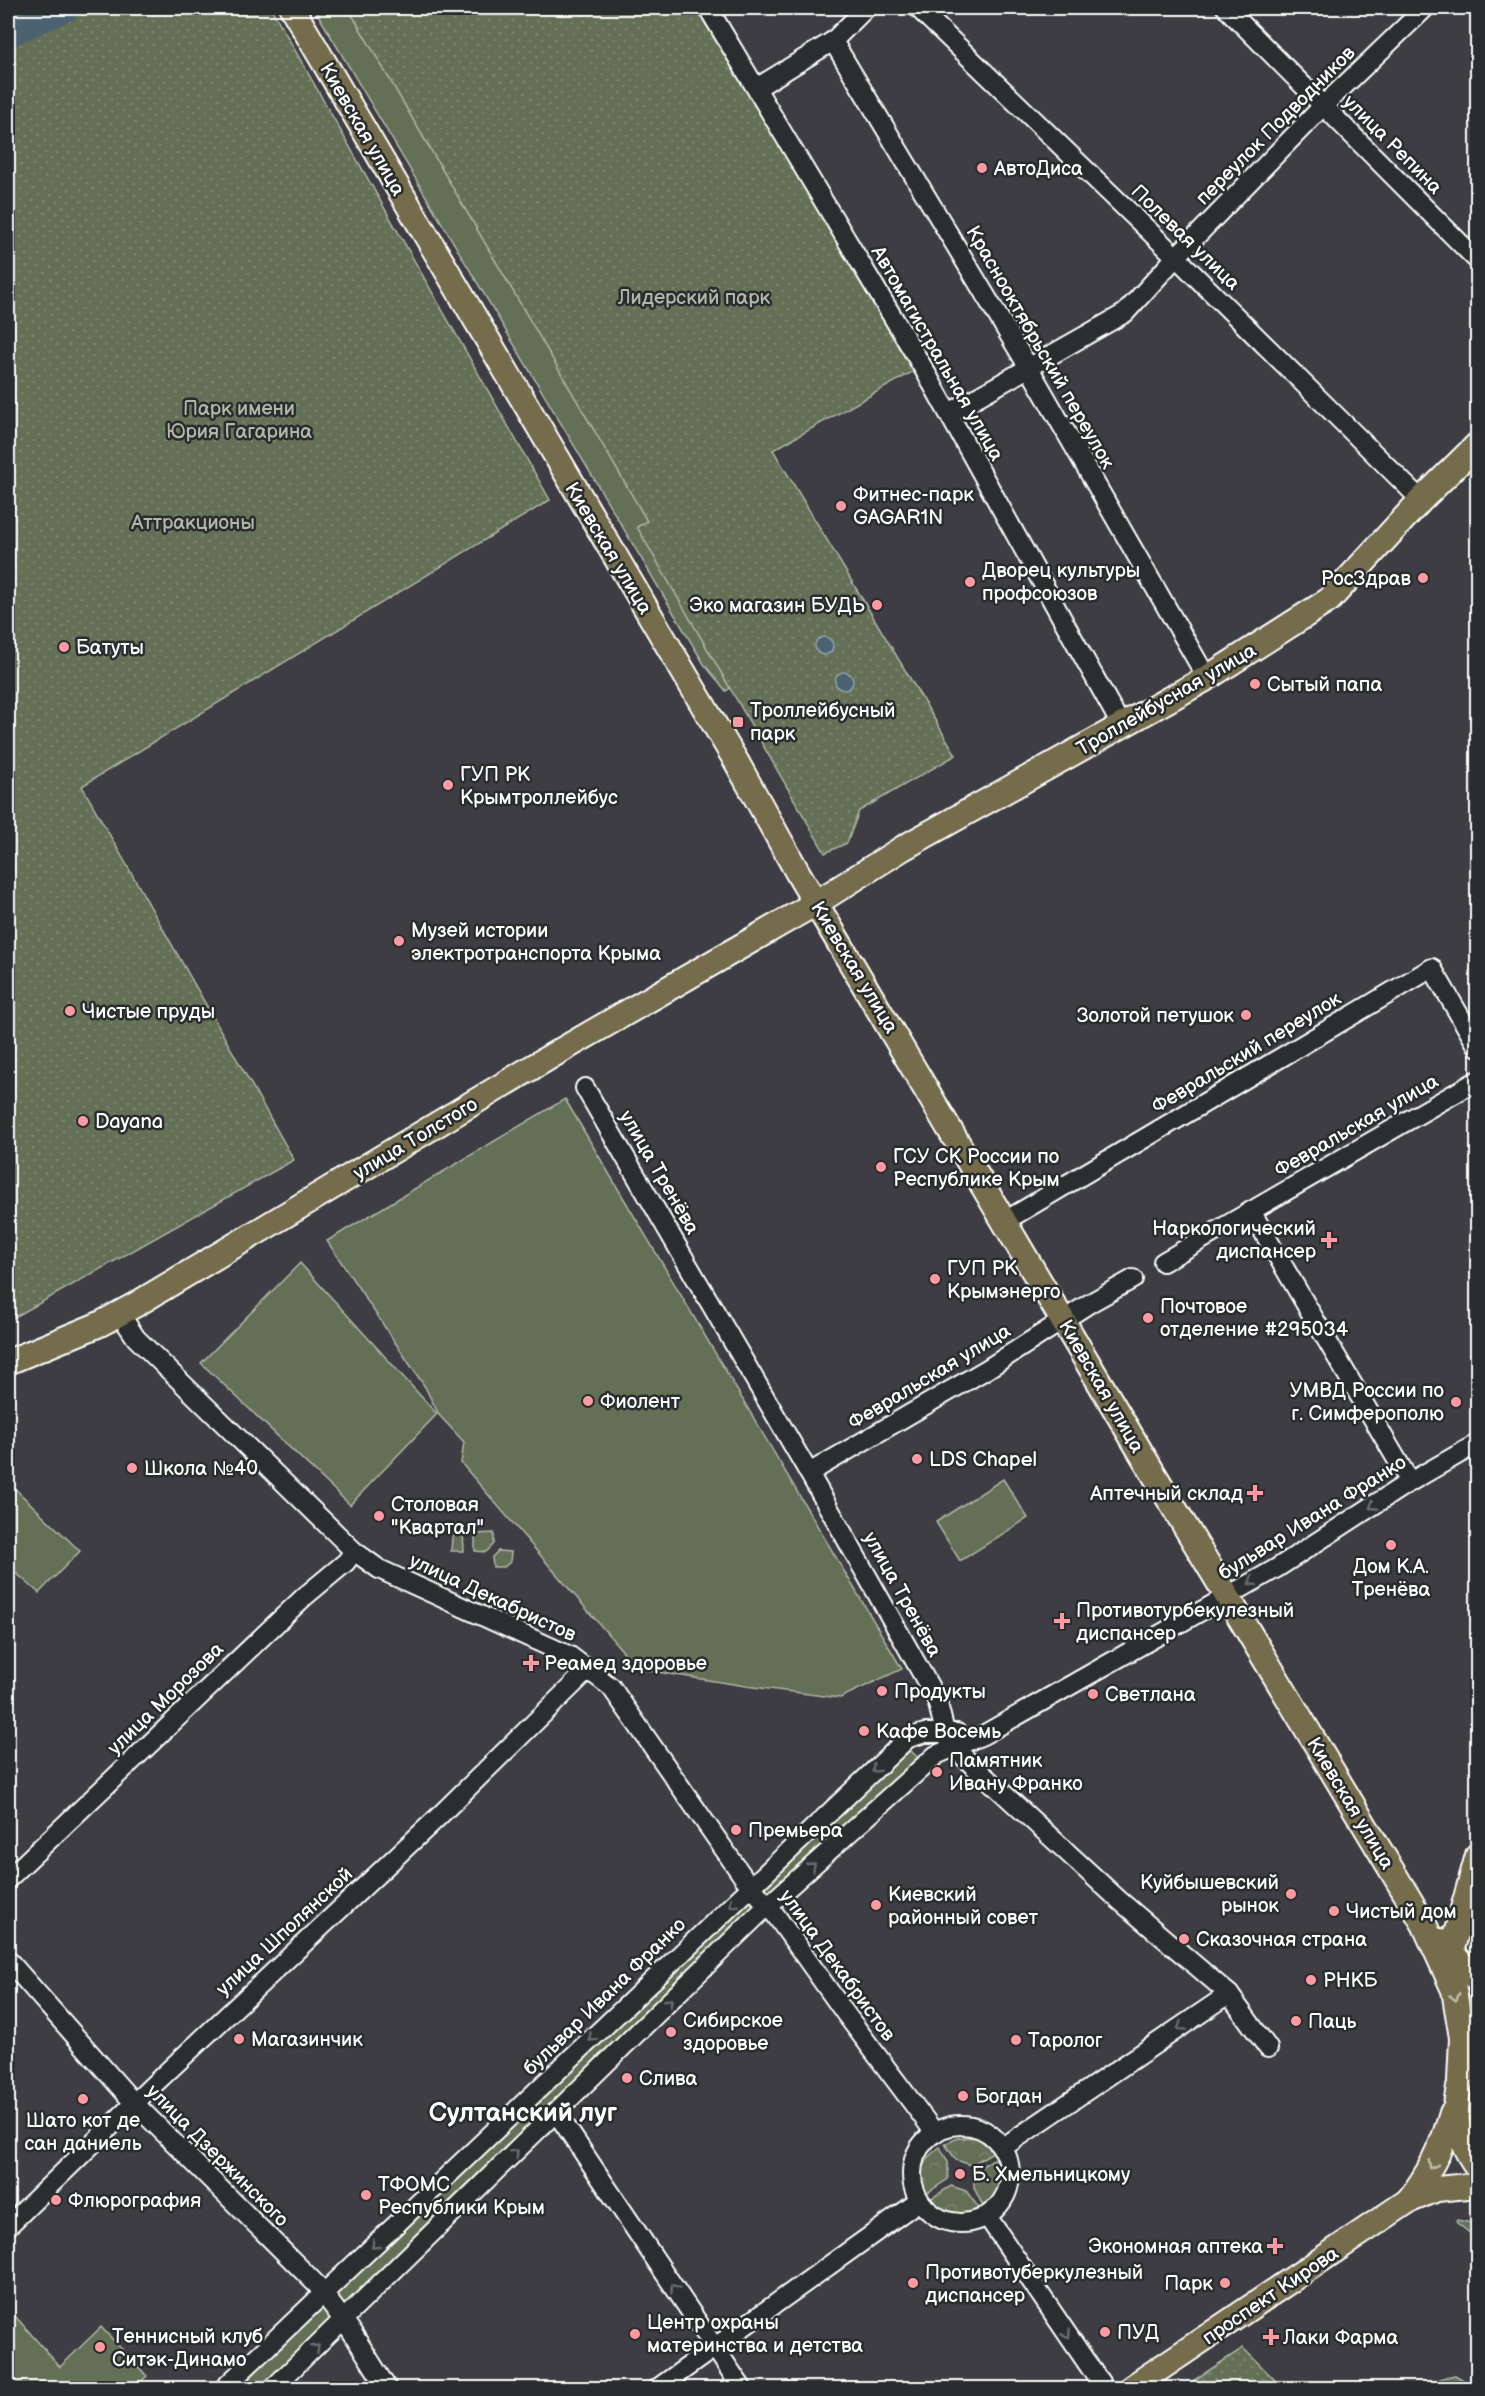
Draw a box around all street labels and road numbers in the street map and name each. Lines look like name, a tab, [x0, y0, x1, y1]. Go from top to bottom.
street label: переулок Подводников	[1191, 41, 1361, 210]
street label: Киевская улица	[314, 59, 410, 200]
street label: улица Репина	[1338, 90, 1447, 199]
street label: Полевая улица	[1126, 180, 1245, 296]
street label: Краснооктябрьский переулок	[961, 222, 1120, 474]
street label: Автомагистральная улица	[865, 241, 1009, 465]
street label: Киевская улица	[559, 478, 657, 619]
street label: Троллейбусная улица	[1072, 639, 1261, 761]
street label: Киевская улица	[805, 897, 903, 1038]
street label: Февральский переулок	[1147, 987, 1346, 1119]
street label: Февральская улица	[1270, 1069, 1443, 1183]
street label: улица Толстого	[349, 1092, 482, 1185]
street label: улица Тренёва	[614, 1106, 704, 1239]
street label: Киевская улица	[1053, 1316, 1149, 1457]
street label: Февральская улица	[844, 1319, 1015, 1435]
street label: бульвар Ивана Франко	[1214, 1450, 1411, 1585]
street label: улица Тренёва	[858, 1528, 946, 1661]
street label: улица Декабристов	[405, 1549, 580, 1647]
street label: улица Морозова	[103, 1637, 229, 1760]
street label: Киевская улица	[1301, 1733, 1399, 1874]
street label: улица Шполянской	[212, 1862, 358, 2001]
street label: улица Декабристов	[774, 1885, 900, 2046]
street label: бульвар Ивана Франко	[518, 1913, 691, 2081]
street label: улица Дзержинского	[141, 2080, 293, 2232]
street label: проспект Кирова	[1198, 2241, 1343, 2350]

